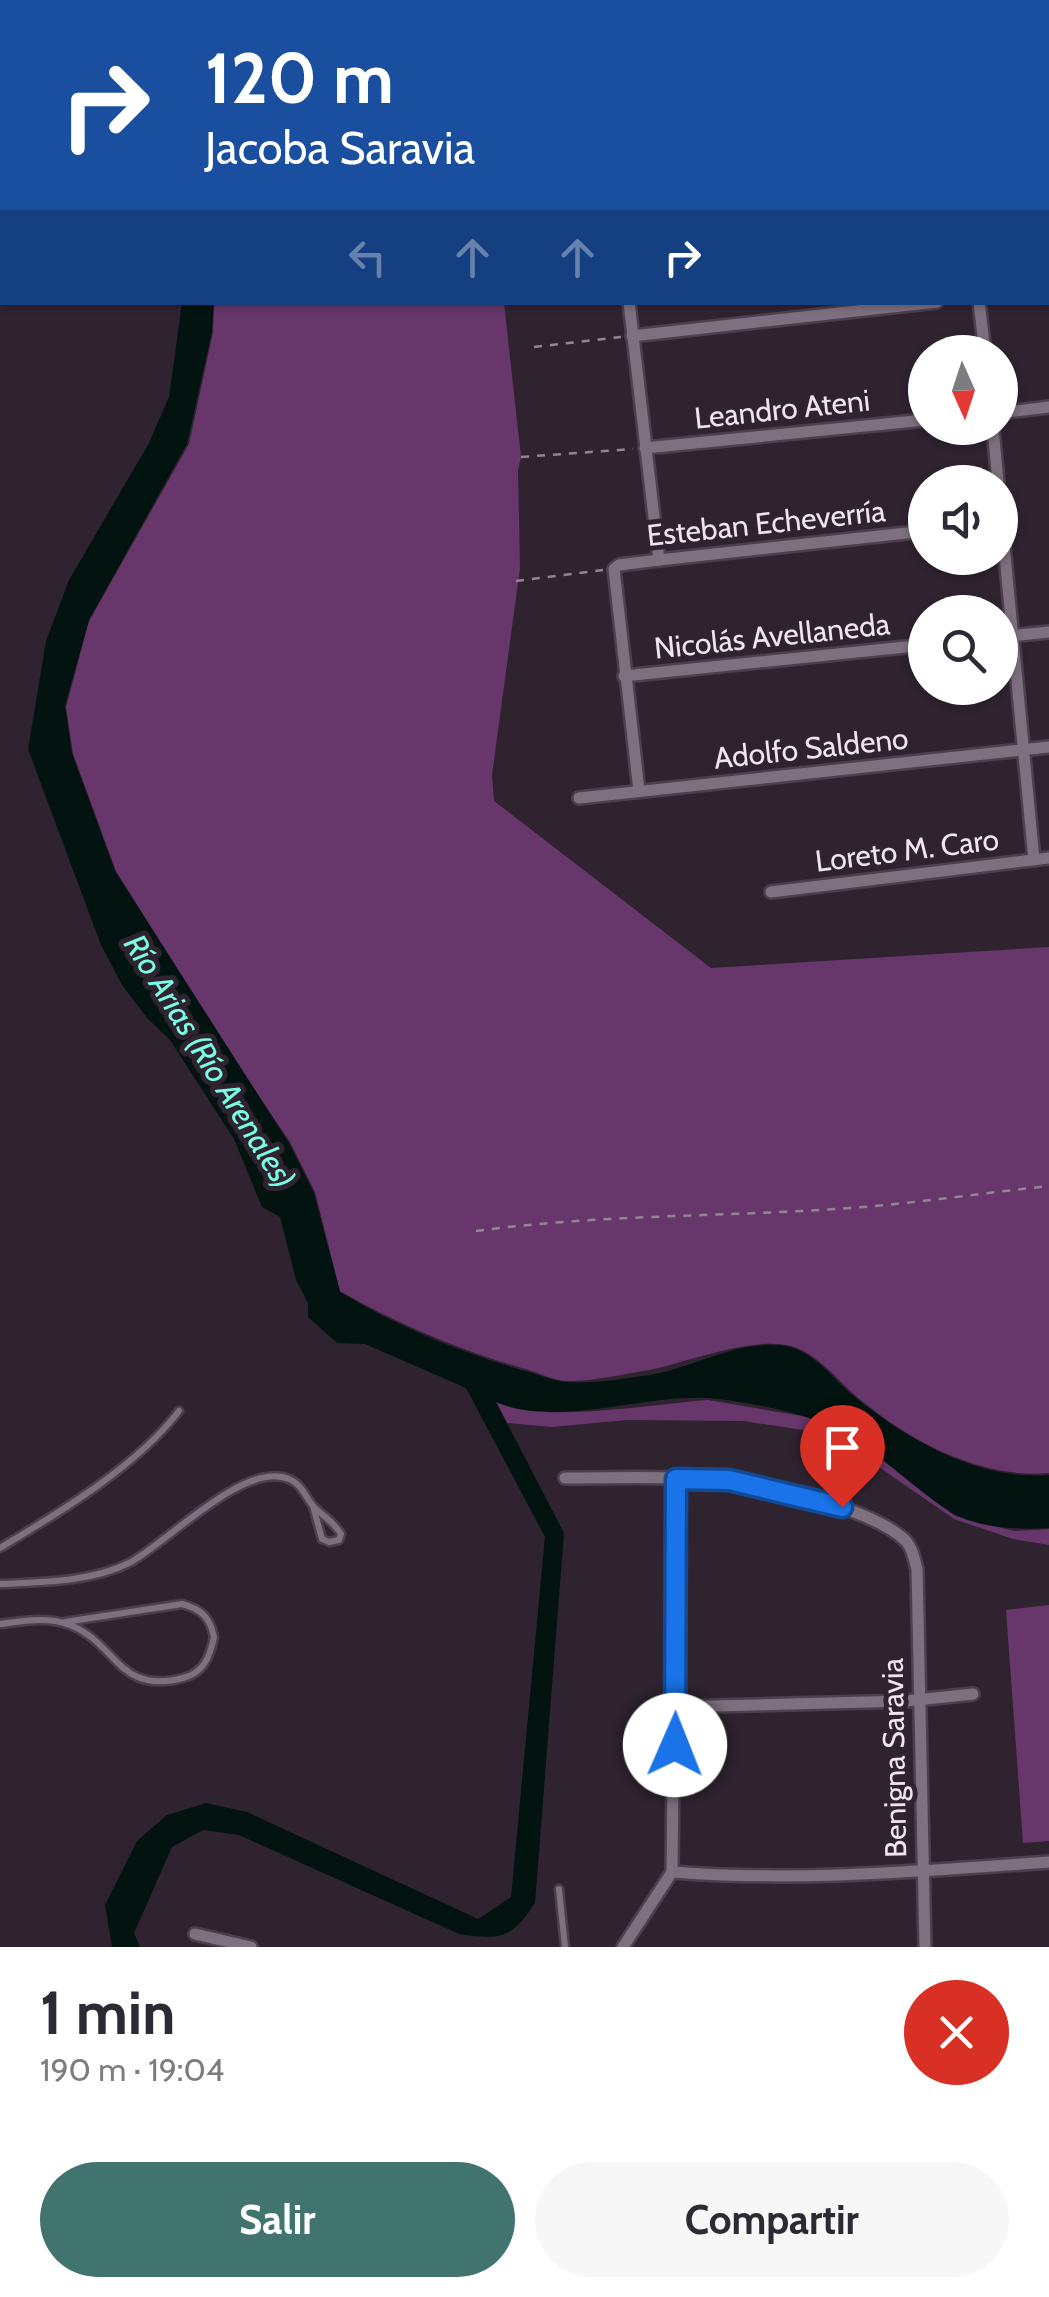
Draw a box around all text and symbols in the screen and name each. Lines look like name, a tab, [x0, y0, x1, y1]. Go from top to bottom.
text: 120 m	[205, 35, 394, 121]
icon: right	[40, 40, 170, 170]
text: Jacoba Saravia	[205, 121, 475, 175]
icon: left	[340, 230, 395, 285]
icon: ahead	[445, 230, 500, 285]
icon: ahead	[550, 230, 605, 285]
icon: right	[655, 230, 710, 285]
north arrow	[908, 335, 1018, 445]
map controls	[908, 335, 1018, 705]
street label: Leandro Ateni	[692, 381, 872, 437]
button: sound	[908, 465, 1018, 575]
street label: Esteban Echeverría	[645, 492, 888, 554]
button: search	[908, 595, 1018, 705]
street label: Nicolás Avellaneda	[652, 605, 892, 667]
street label: Adolfo Saldeno	[712, 719, 910, 777]
street label: Loreto M. Caro	[813, 820, 1001, 880]
water label: Río Arias (Río Arenales)	[116, 927, 304, 1195]
pin	[800, 1405, 885, 1508]
icon: arrive	[815, 1420, 870, 1475]
street label: Benigna Saravia	[874, 1657, 914, 1858]
position arrow	[623, 1693, 727, 1797]
text: 1 min	[40, 1976, 175, 2049]
button: close	[904, 1980, 1009, 2085]
text: 190 m · 19:04	[40, 2050, 224, 2089]
button: Salir	[40, 2162, 515, 2277]
button: Compartir	[535, 2162, 1009, 2277]

